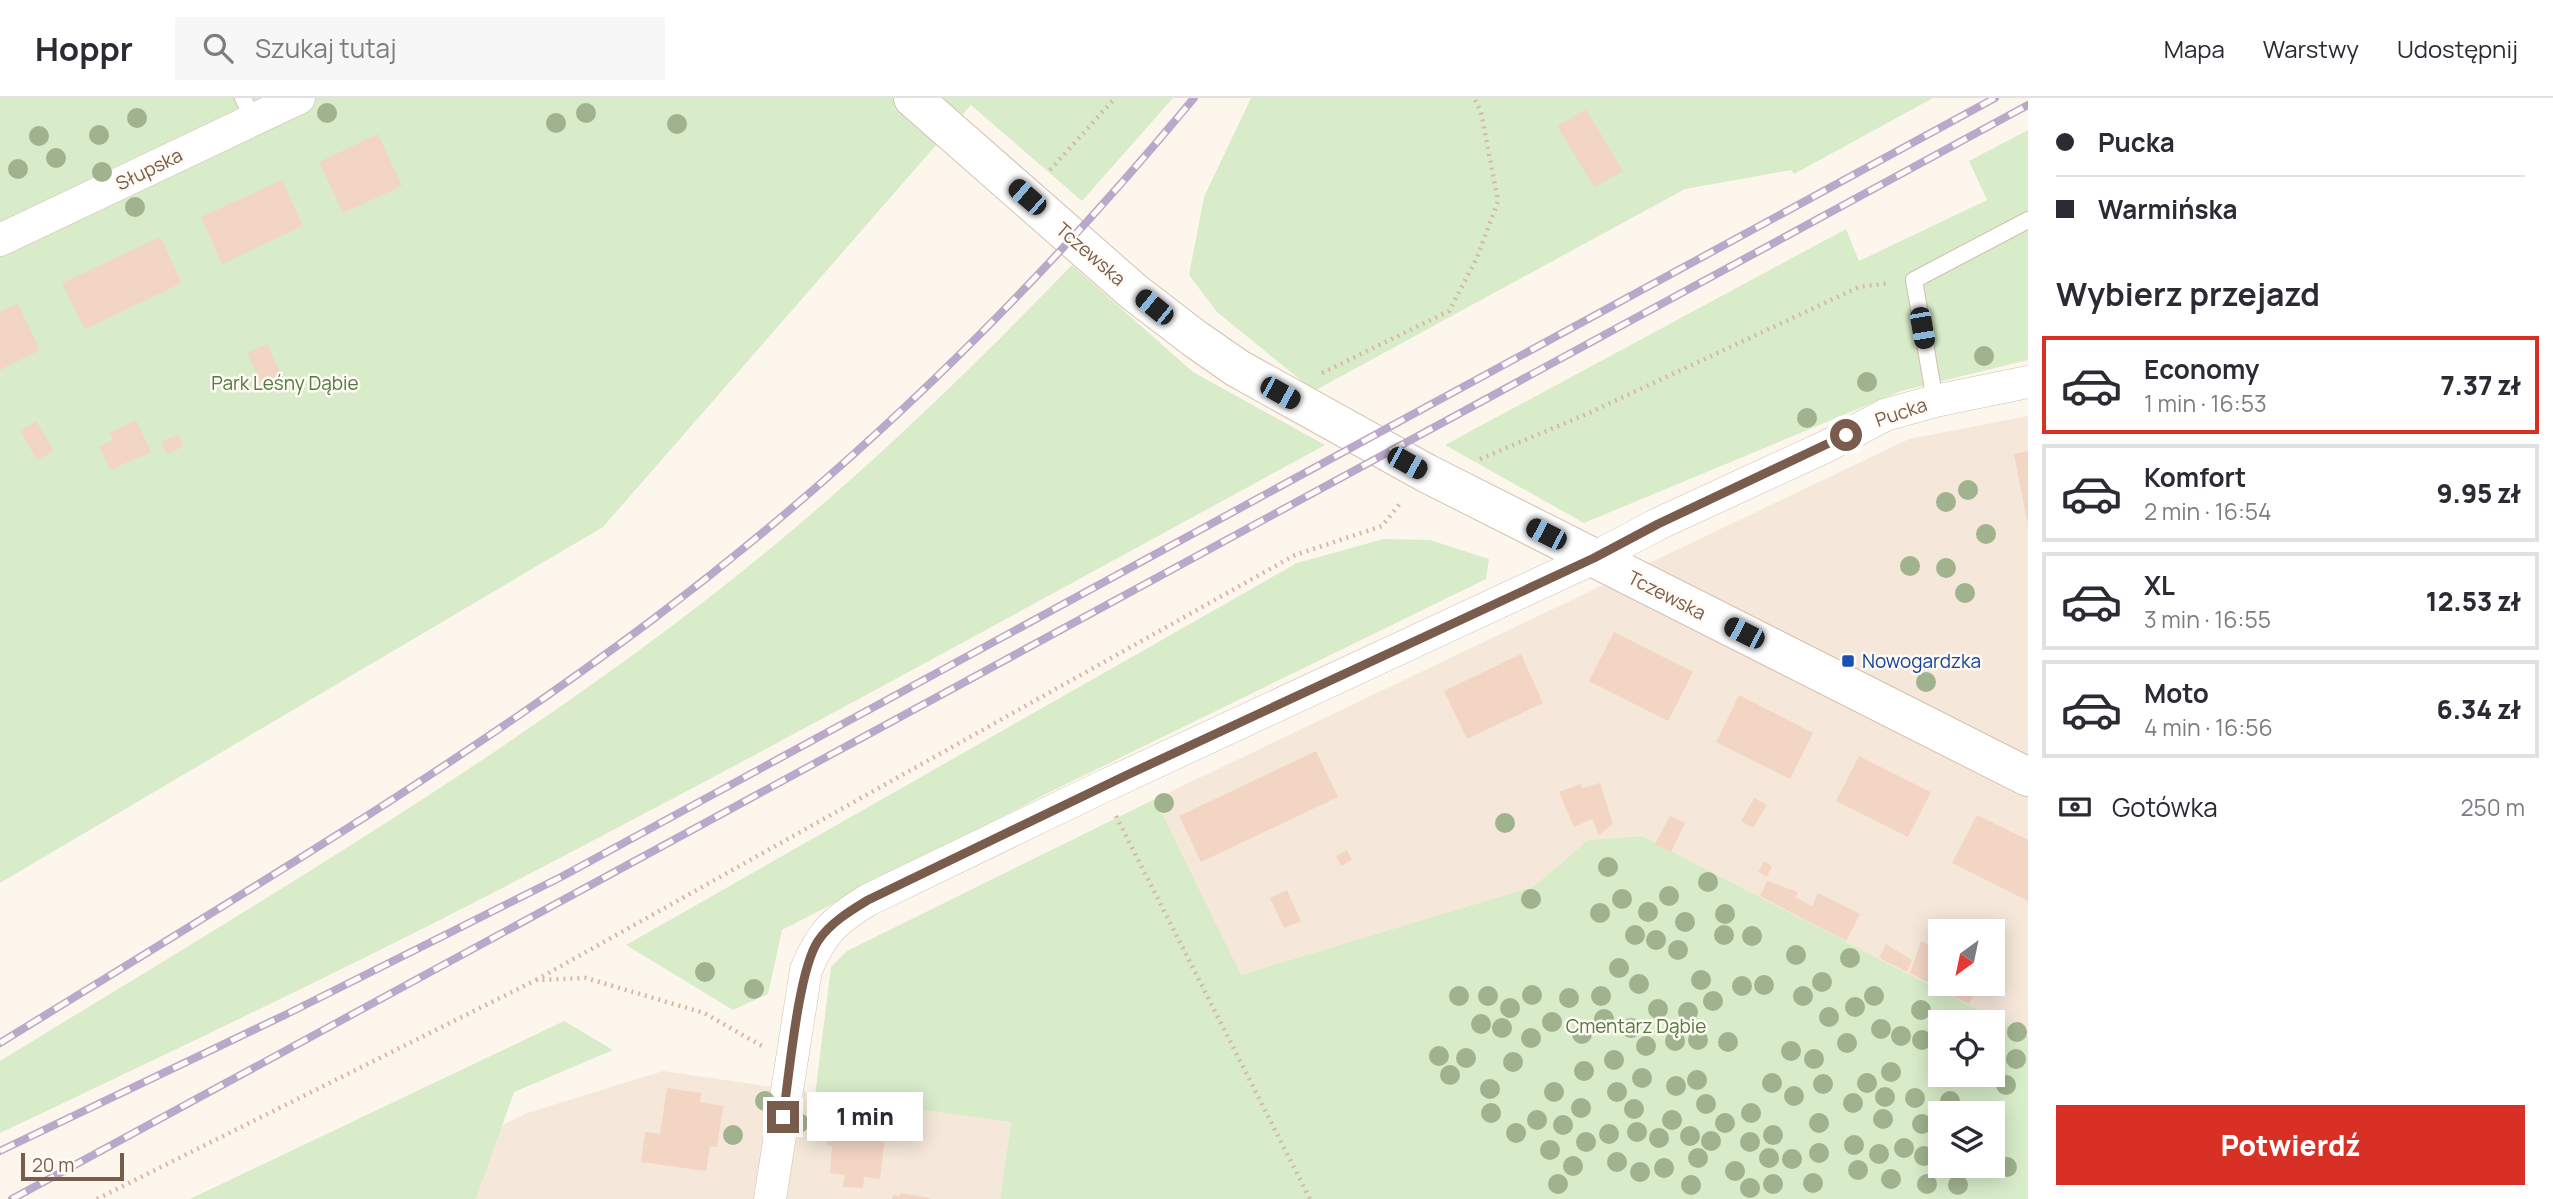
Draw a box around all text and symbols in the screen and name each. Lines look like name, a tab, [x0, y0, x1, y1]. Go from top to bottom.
search box	[175, 17, 665, 80]
text: Hoppr	[35, 26, 133, 71]
icon: search	[199, 29, 237, 67]
text: Szukaj tutaj	[255, 30, 397, 66]
text: Mapa	[2164, 32, 2225, 65]
text: Warstwy	[2263, 32, 2359, 65]
text: Udostępnij	[2397, 32, 2518, 65]
text: Pucka	[2098, 124, 2175, 160]
street label: Słupska	[111, 142, 187, 196]
car	[1005, 175, 1050, 219]
text: Warmińska	[2098, 191, 2238, 227]
street label: Tczewska	[1051, 216, 1131, 292]
text: Wybierz przejazd	[2056, 272, 2320, 316]
car	[1132, 286, 1177, 328]
car	[1909, 305, 1936, 351]
text: Economy	[2144, 351, 2259, 387]
icon: car	[2060, 354, 2123, 417]
text: 7.37 zł	[2440, 367, 2521, 403]
park label: Park Leśny Dąbie	[211, 370, 359, 396]
car	[1257, 374, 1304, 412]
text: 1 min · 16:53	[2144, 387, 2267, 419]
street label: Pucka	[1872, 391, 1930, 433]
route start	[1830, 419, 1862, 451]
car	[1384, 444, 1431, 482]
text: Komfort	[2144, 459, 2246, 495]
icon: car	[2060, 462, 2123, 525]
text: 9.95 zł	[2436, 475, 2521, 511]
text: 2 min · 16:54	[2144, 495, 2272, 527]
car	[1523, 515, 1570, 553]
street label: Tczewska	[1623, 564, 1711, 626]
text: XL	[2144, 567, 2175, 603]
icon: car	[2060, 570, 2123, 633]
text: 12.53 zł	[2426, 583, 2521, 619]
text: 3 min · 16:55	[2144, 603, 2271, 635]
car	[1721, 614, 1768, 652]
place label: Nowogardzka	[1862, 648, 1981, 674]
marker: Nowogardzka	[1840, 653, 1856, 669]
text: Moto	[2144, 675, 2209, 711]
icon: car	[2060, 678, 2123, 741]
text: 6.34 zł	[2437, 691, 2521, 727]
text: 4 min · 16:56	[2144, 711, 2273, 743]
icon: cash	[2056, 788, 2094, 826]
text: Gotówka	[2112, 789, 2218, 825]
text: 250 m	[2460, 791, 2525, 823]
north arrow	[1928, 919, 2006, 996]
map controls	[1928, 919, 2005, 1178]
button: locate	[1928, 1010, 2005, 1087]
park label: Cmentarz Dąbie	[1566, 1013, 1706, 1039]
callout: 1 min	[808, 1093, 923, 1142]
text: 1 min	[836, 1100, 894, 1132]
route end	[767, 1101, 799, 1133]
button: layers	[1928, 1101, 2005, 1178]
button: Potwierdź	[2056, 1105, 2525, 1185]
scale bar	[21, 1150, 124, 1182]
text: 20 m	[32, 1152, 74, 1178]

